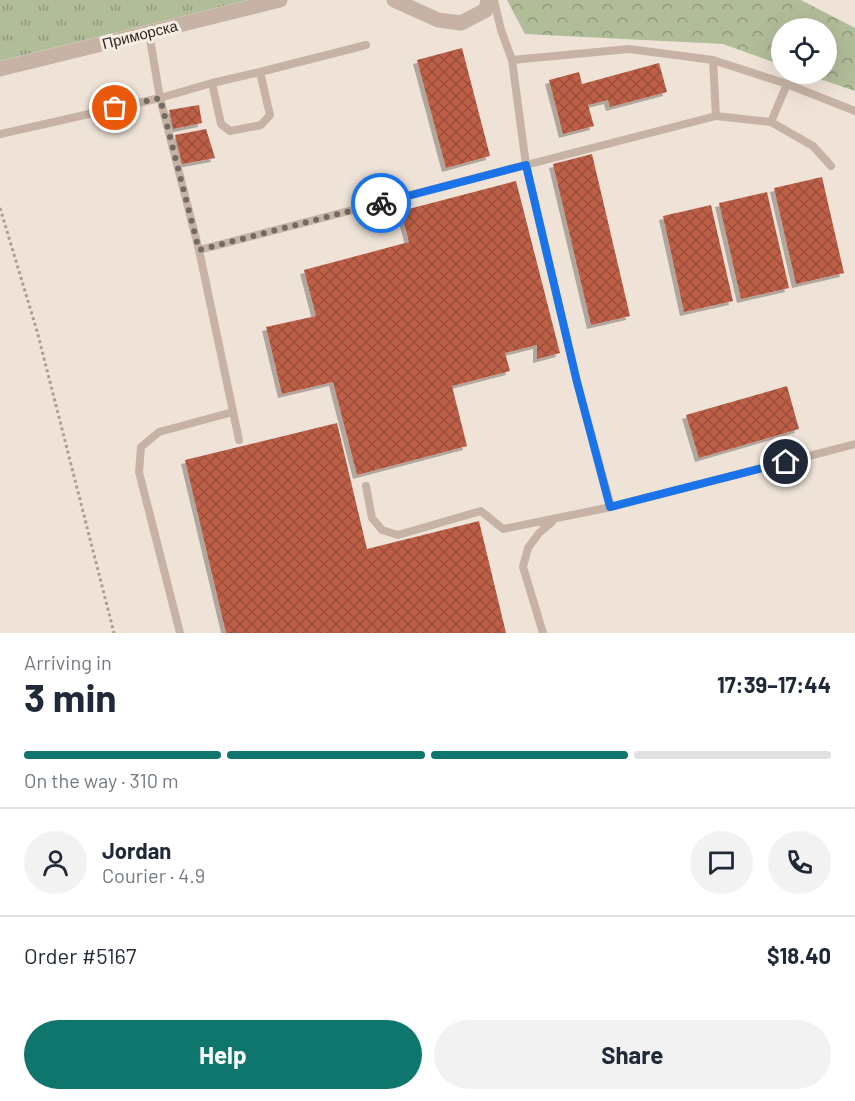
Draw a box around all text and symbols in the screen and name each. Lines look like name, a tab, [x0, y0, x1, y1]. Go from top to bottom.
street label: Приморска	[100, 16, 180, 52]
map controls	[771, 18, 837, 84]
button: locate	[771, 18, 837, 84]
pin	[89, 82, 140, 133]
icon: bag	[98, 91, 131, 124]
courier	[351, 173, 411, 233]
icon: bike	[365, 187, 398, 220]
pin	[760, 436, 811, 487]
icon: home	[769, 445, 802, 478]
text: Arriving in	[24, 650, 112, 674]
text: 17:39–17:44	[717, 671, 831, 697]
text: 3 min	[24, 673, 117, 720]
text: On the way · 310 m	[24, 768, 179, 792]
button: person	[24, 831, 87, 894]
button: chat	[690, 831, 753, 894]
button: phone	[768, 831, 831, 894]
text: Jordan	[102, 837, 171, 863]
text: Courier · 4.9	[102, 863, 205, 887]
text: Order #5167	[24, 942, 136, 968]
text: $18.40	[767, 942, 831, 968]
button: Help	[24, 1020, 422, 1089]
button: Share	[434, 1020, 831, 1089]

